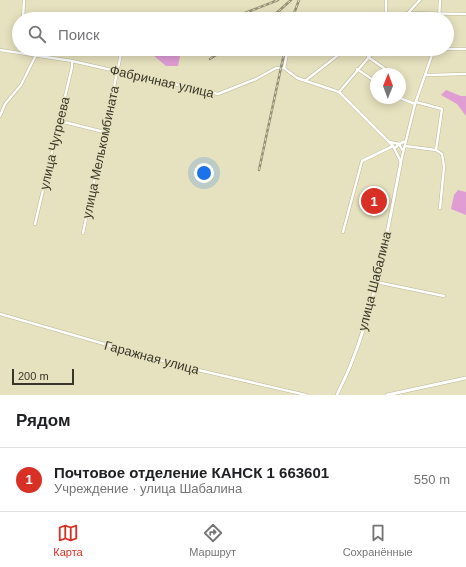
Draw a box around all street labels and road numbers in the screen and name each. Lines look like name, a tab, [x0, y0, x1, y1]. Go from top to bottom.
street label: Фабричная улица	[108, 62, 216, 101]
street label: улица Мелькомбината	[79, 84, 122, 220]
street label: улица Чугреева	[37, 94, 73, 191]
street label: улица Шабалина	[355, 229, 394, 332]
street label: Гаражная улица	[103, 338, 202, 378]

